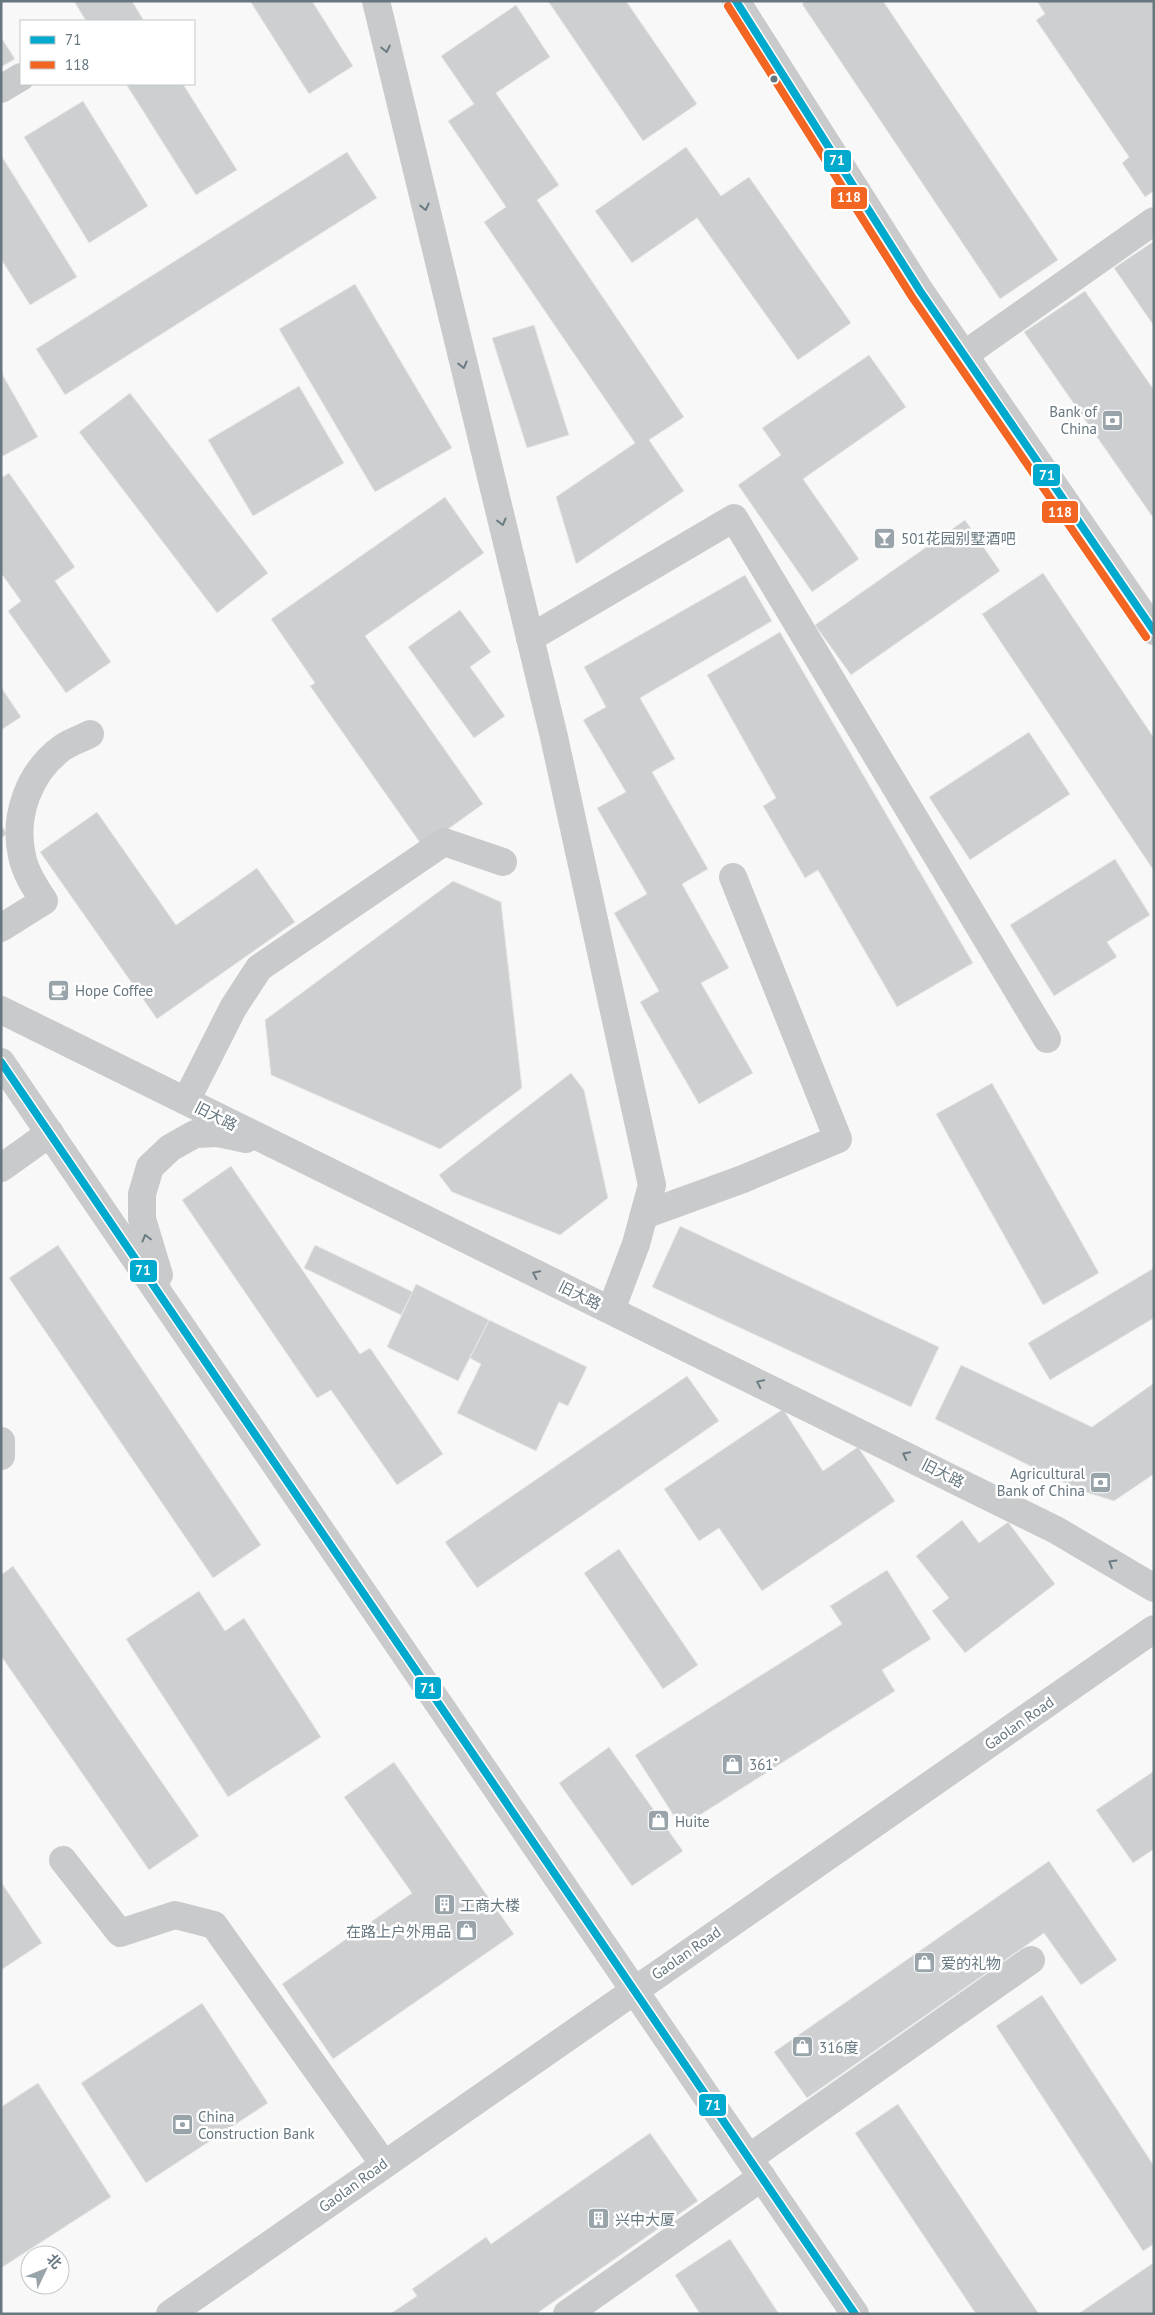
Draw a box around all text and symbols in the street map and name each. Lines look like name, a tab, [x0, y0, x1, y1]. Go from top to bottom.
legend	[20, 20, 195, 85]
text: 71	[65, 30, 81, 49]
one-way arrow	[380, 44, 391, 53]
text: 118	[65, 55, 90, 74]
unlabelled marker	[769, 74, 779, 84]
line badge: 71	[823, 149, 852, 173]
text: 71	[829, 151, 845, 169]
line badge: 118	[830, 186, 868, 210]
text: 118	[837, 188, 861, 206]
one-way arrow	[419, 202, 430, 211]
one-way arrow	[457, 360, 468, 369]
place label: Bank of China	[1049, 402, 1098, 438]
bank icon: Bank of China	[1101, 408, 1125, 432]
line badge: 71	[1032, 463, 1061, 487]
text: 71	[1039, 466, 1055, 484]
line badge: 118	[1041, 500, 1079, 524]
text: 118	[1048, 503, 1072, 521]
one-way arrow	[496, 518, 507, 527]
bar icon: 501花园别墅酒吧	[873, 526, 897, 550]
place label: 501花园别墅酒吧	[901, 529, 1016, 548]
cafe icon: Hope Coffee	[47, 978, 71, 1002]
place label: Hope Coffee	[75, 981, 153, 1000]
street label: 旧大路	[192, 1097, 240, 1135]
one-way arrow	[142, 1234, 152, 1242]
line badge: 71	[129, 1259, 158, 1283]
text: 71	[135, 1261, 151, 1279]
one-way arrow	[532, 1270, 541, 1280]
street label: 旧大路	[556, 1277, 604, 1313]
one-way arrow	[756, 1379, 765, 1389]
one-way arrow	[902, 1451, 911, 1461]
street label: 旧大路	[919, 1454, 967, 1492]
place label: Agricultural Bank of China	[997, 1464, 1086, 1500]
bank icon: Agricultural Bank of China	[1089, 1470, 1113, 1494]
one-way arrow	[1108, 1559, 1117, 1569]
line badge: 71	[414, 1676, 442, 1700]
text: 71	[420, 1679, 436, 1697]
street label: Gaolan Road	[981, 1692, 1057, 1754]
shop icon: 361˚	[721, 1752, 745, 1776]
place label: 361˚	[749, 1755, 778, 1774]
shop icon: Huite	[647, 1809, 671, 1833]
place label: Huite	[675, 1812, 710, 1831]
building icon: 工商大楼	[432, 1893, 456, 1917]
place label: 工商大楼	[460, 1896, 520, 1915]
shop icon: 在路上户外用品	[455, 1919, 479, 1943]
place label: 在路上户外用品	[346, 1922, 451, 1941]
street label: Gaolan Road	[648, 1922, 724, 1984]
shop icon: 爱的礼物	[913, 1951, 937, 1975]
place label: 爱的礼物	[941, 1954, 1001, 1973]
shop icon: 316度	[791, 2035, 815, 2059]
place label: 316度	[819, 2038, 859, 2057]
line badge: 71	[698, 2093, 727, 2117]
text: 71	[705, 2096, 721, 2114]
place label: China Construction Bank	[198, 2107, 315, 2143]
bank icon: China Construction Bank	[170, 2113, 194, 2137]
street label: Gaolan Road	[315, 2154, 391, 2216]
building icon: 兴中大厦	[587, 2207, 611, 2231]
place label: 兴中大厦	[615, 2210, 675, 2229]
north arrow	[20, 2245, 70, 2295]
text: 北	[43, 2250, 66, 2272]

